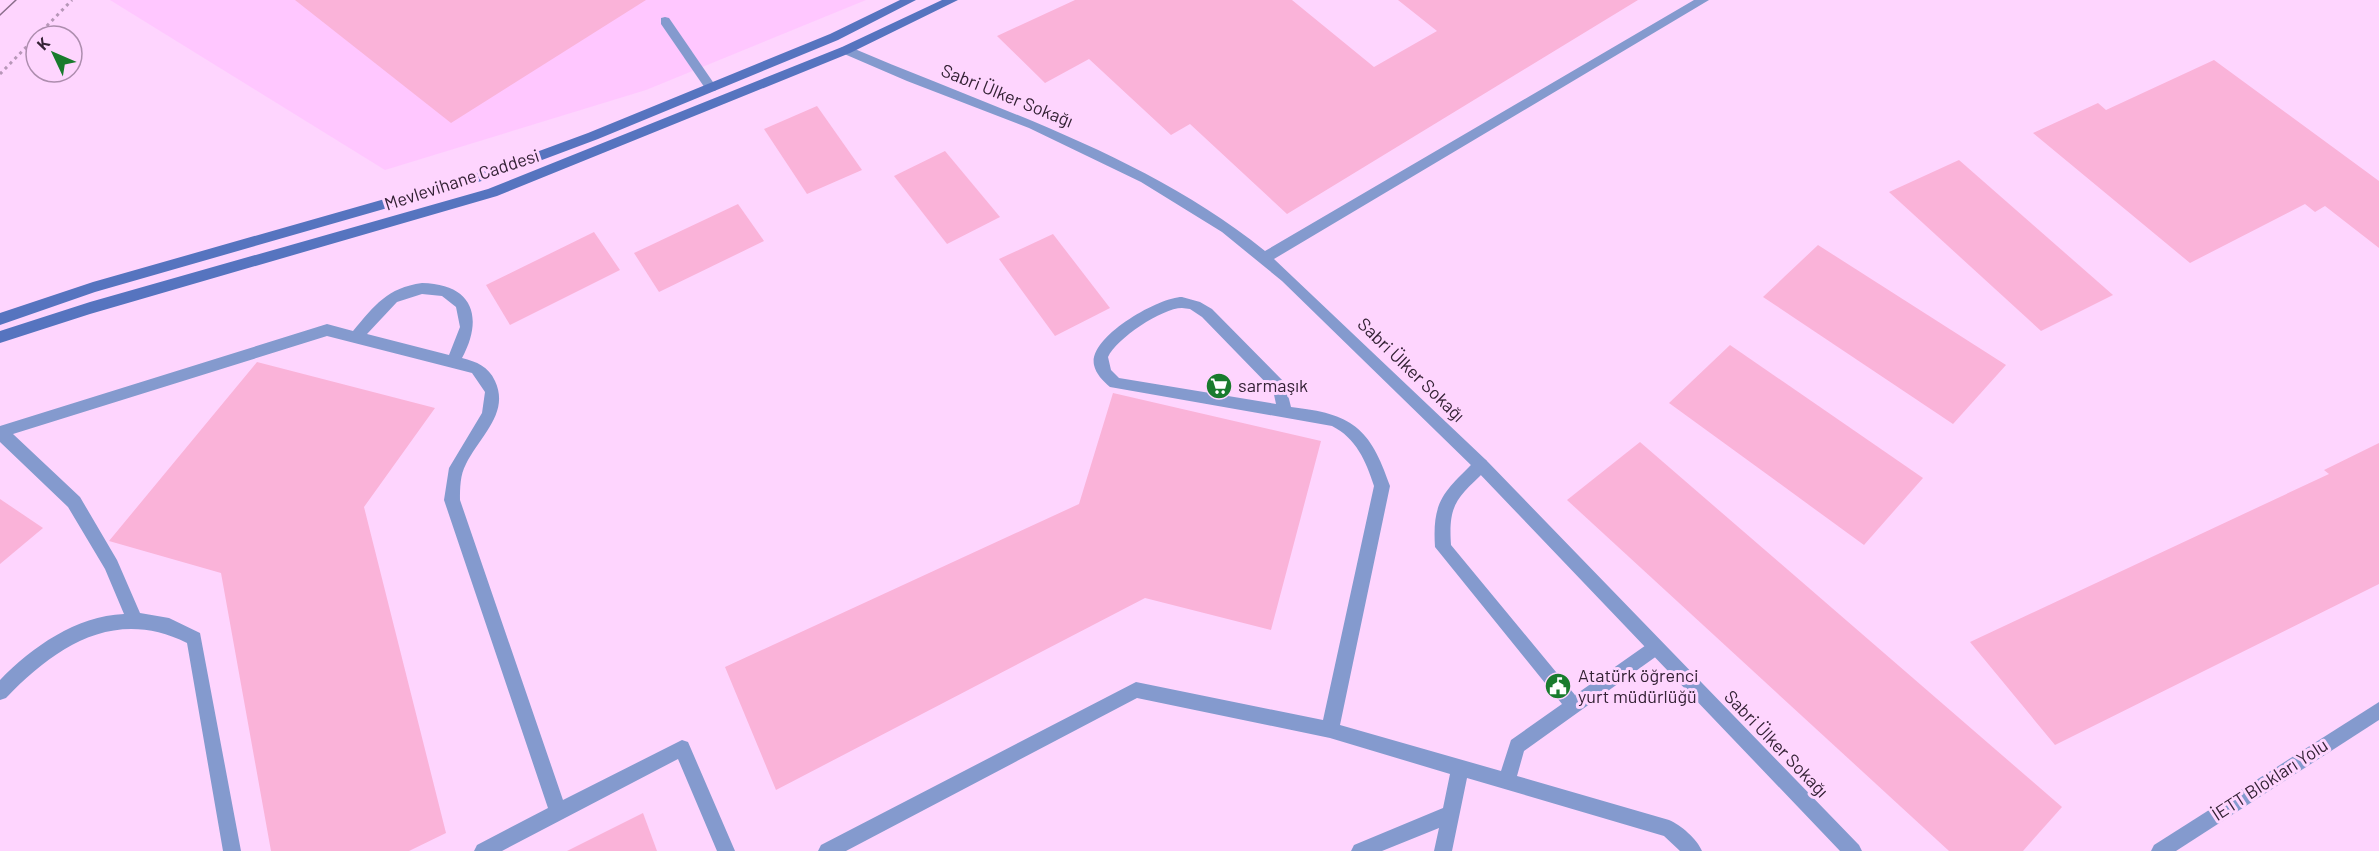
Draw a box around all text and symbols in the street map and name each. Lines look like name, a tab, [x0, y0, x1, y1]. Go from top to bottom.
north arrow	[24, 24, 84, 84]
text: K	[33, 33, 53, 53]
street label: Sabri Ülker Sokağı	[938, 59, 1077, 132]
street label: Mevlevihane Caddesi	[382, 144, 542, 214]
street label: Sabri Ülker Sokağı	[1354, 313, 1470, 426]
supermarket icon: sarmaşık	[1204, 371, 1234, 401]
place label: sarmaşık	[1238, 374, 1308, 396]
place label: Atatürk öğrenci yurt müdürlüğü	[1578, 664, 1699, 707]
public building icon: Atatürk öğrenci yurt müdürlüğü	[1543, 671, 1573, 701]
street label: Sabri Ülker Sokağı	[1720, 685, 1833, 801]
street label: İETT Blokları Yolu	[2207, 733, 2332, 825]

